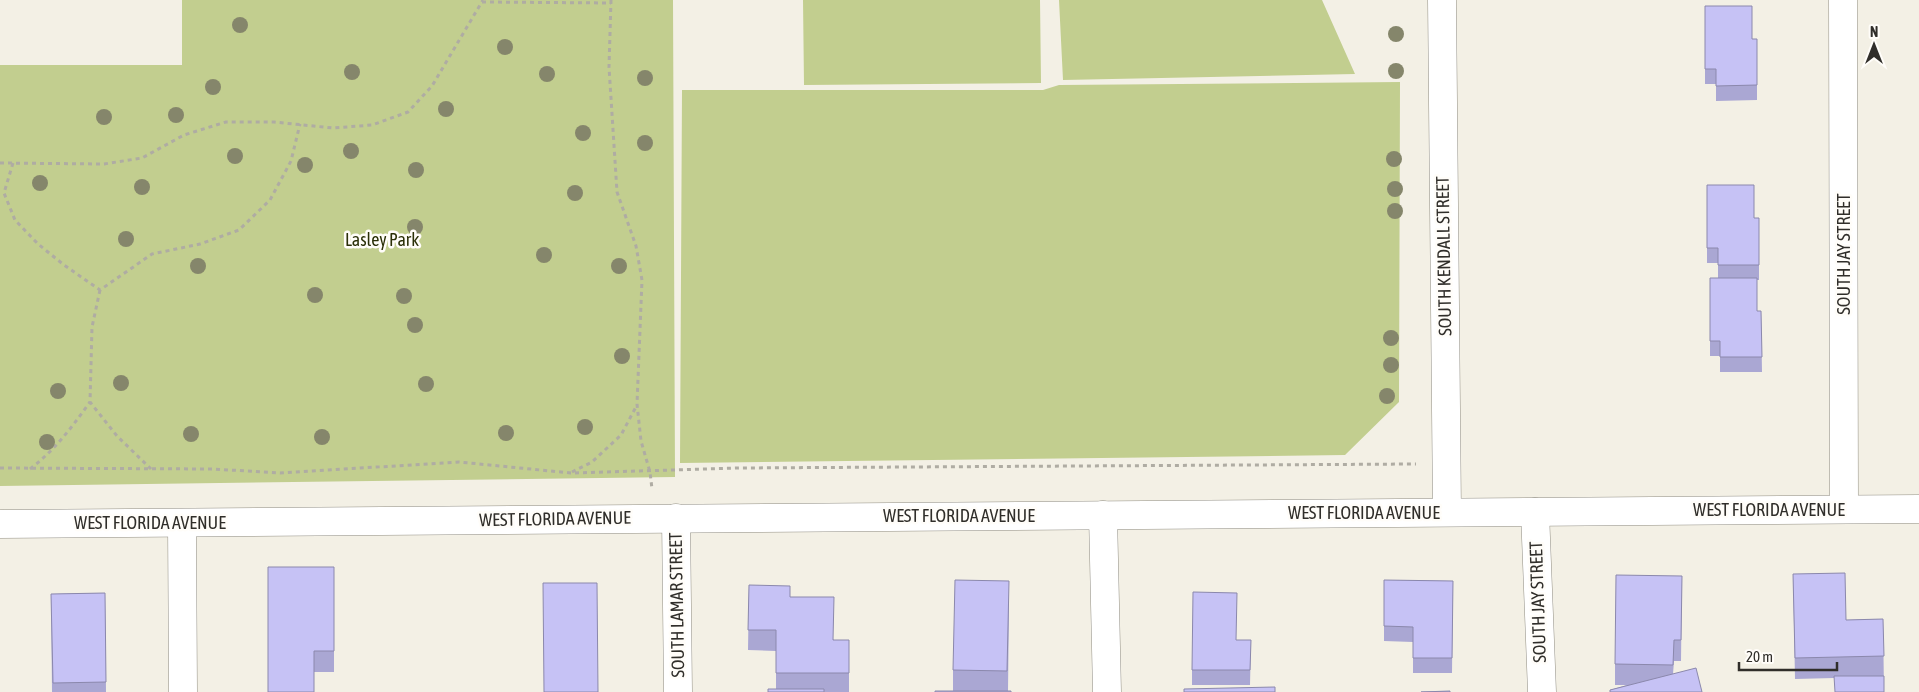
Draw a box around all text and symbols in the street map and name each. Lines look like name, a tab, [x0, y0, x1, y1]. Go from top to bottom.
north arrow	[1849, 20, 1899, 70]
text: N	[1870, 24, 1878, 40]
street label: SOUTH KENDALL STREET	[1432, 176, 1455, 336]
street label: SOUTH JAY STREET	[1833, 193, 1854, 315]
park label: Lasley Park	[345, 229, 419, 250]
street label: WEST FLORIDA AVENUE	[1693, 499, 1845, 520]
street label: WEST FLORIDA AVENUE	[1288, 502, 1440, 523]
street label: WEST FLORIDA AVENUE	[883, 505, 1035, 526]
street label: WEST FLORIDA AVENUE	[479, 507, 631, 530]
street label: WEST FLORIDA AVENUE	[74, 512, 226, 533]
street label: SOUTH LAMAR STREET	[665, 532, 688, 678]
street label: SOUTH JAY STREET	[1525, 541, 1550, 663]
scale bar	[1739, 640, 1836, 672]
text: 20 m	[1746, 648, 1773, 665]

